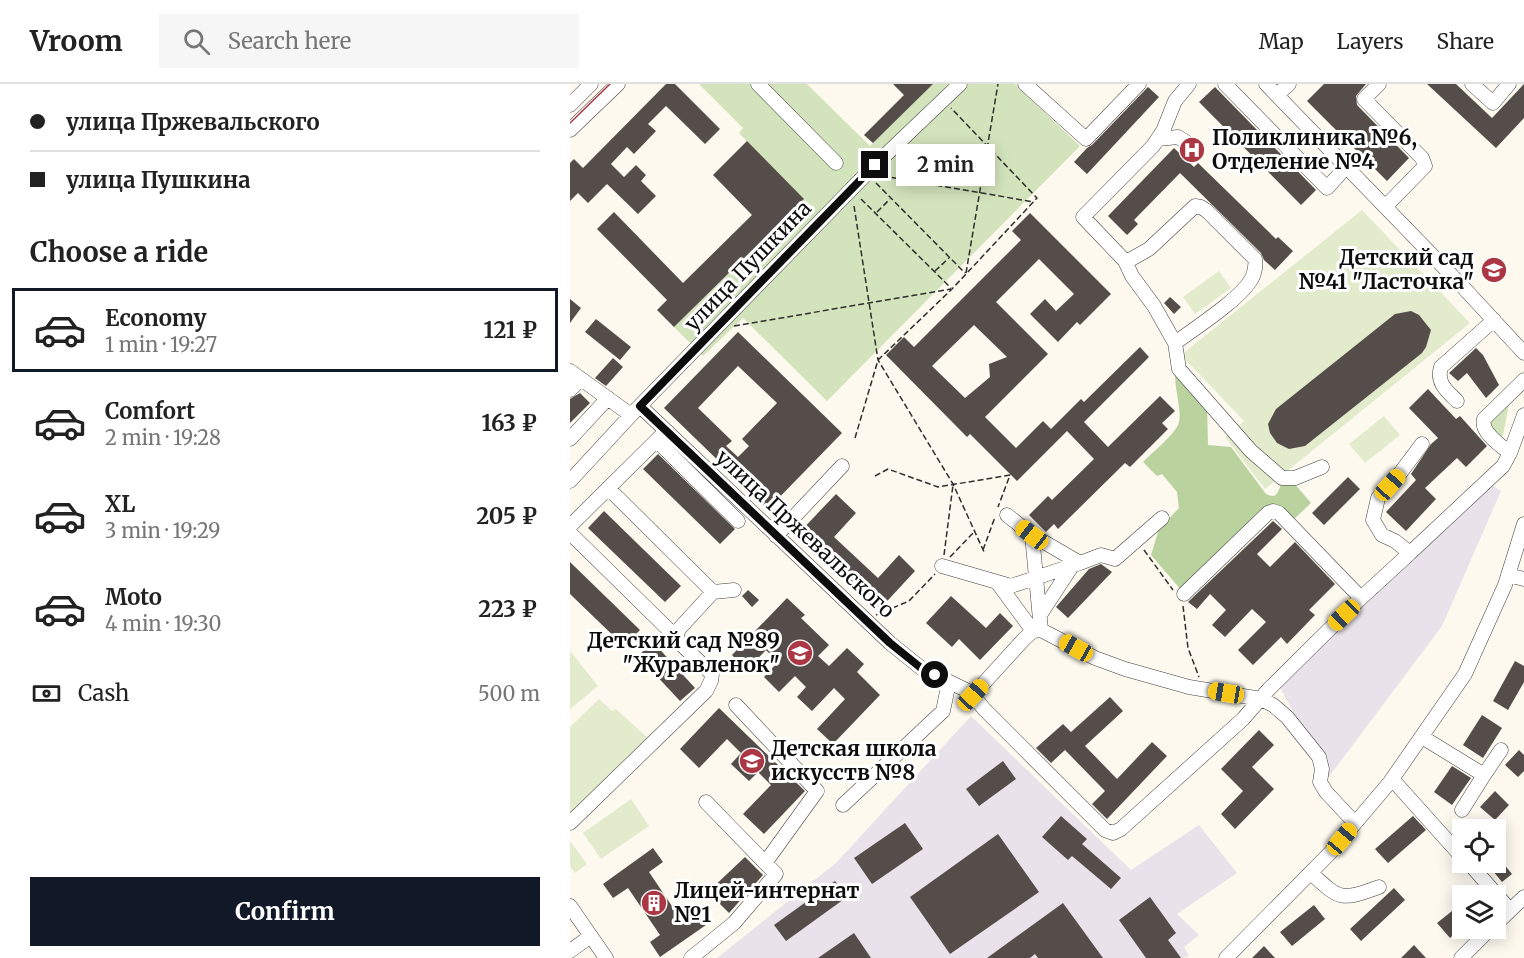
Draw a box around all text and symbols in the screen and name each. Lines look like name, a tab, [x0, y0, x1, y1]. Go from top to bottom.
search box	[159, 14, 579, 68]
text: Vroom	[30, 23, 123, 59]
icon: search	[180, 25, 213, 58]
text: Search here	[228, 27, 351, 55]
text: Map	[1259, 28, 1304, 55]
text: Layers	[1337, 28, 1404, 55]
text: Share	[1437, 28, 1494, 55]
text: улица Пржевальского	[66, 108, 320, 136]
place label: Поликлиника №6, Отделение №4	[1212, 124, 1417, 175]
hospital icon: Поликлиника №6, Отделение №4	[1177, 135, 1207, 165]
callout: 2 min	[896, 144, 995, 186]
route end	[861, 151, 888, 178]
text: 2 min	[917, 152, 974, 177]
text: улица Пушкина	[66, 166, 250, 194]
street label: улица Пушкина	[679, 195, 817, 337]
text: Choose a ride	[30, 235, 208, 269]
place label: Детский сад №41 "Ласточка"	[1298, 244, 1474, 295]
school or university icon: Детский сад №41 "Ласточка"	[1479, 255, 1509, 285]
icon: car	[33, 303, 87, 357]
text: Economy	[105, 304, 206, 332]
text: 121 ₽	[483, 316, 537, 344]
text: 1 min · 19:27	[105, 332, 217, 357]
icon: car	[33, 396, 87, 450]
text: Comfort	[105, 397, 195, 425]
text: 163 ₽	[482, 409, 537, 437]
text: 2 min · 19:28	[105, 425, 221, 450]
street label: улица Пржевальского	[710, 444, 900, 624]
car	[1371, 466, 1409, 504]
icon: car	[33, 489, 87, 543]
text: XL	[105, 490, 135, 518]
text: 205 ₽	[476, 502, 537, 530]
car	[1012, 517, 1052, 553]
text: 3 min · 19:29	[105, 518, 220, 543]
icon: car	[33, 582, 87, 636]
text: Moto	[105, 583, 162, 611]
text: 223 ₽	[478, 595, 537, 623]
car	[1325, 596, 1363, 634]
text: 4 min · 19:30	[105, 611, 222, 636]
place label: Детский сад №89 "Журавленок"	[587, 627, 780, 678]
car	[1056, 631, 1096, 665]
school or university icon: Детский сад №89 "Журавленок"	[785, 638, 815, 668]
route start	[921, 661, 948, 688]
car	[954, 676, 992, 714]
icon: cash	[30, 677, 63, 710]
text: Cash	[78, 679, 129, 707]
text: 500 m	[478, 681, 540, 706]
car	[1207, 681, 1245, 705]
place label: Детская школа искусств №8	[771, 735, 937, 786]
school or university icon: Детская школа искусств №8	[737, 746, 767, 776]
car	[1324, 819, 1360, 859]
map controls	[1452, 819, 1506, 939]
button: locate	[1452, 819, 1506, 873]
button: Confirm	[30, 877, 540, 946]
place label: Лицей-интернат №1	[674, 877, 860, 928]
button: layers	[1452, 885, 1506, 939]
building icon: Лицей-интернат №1	[639, 888, 669, 918]

